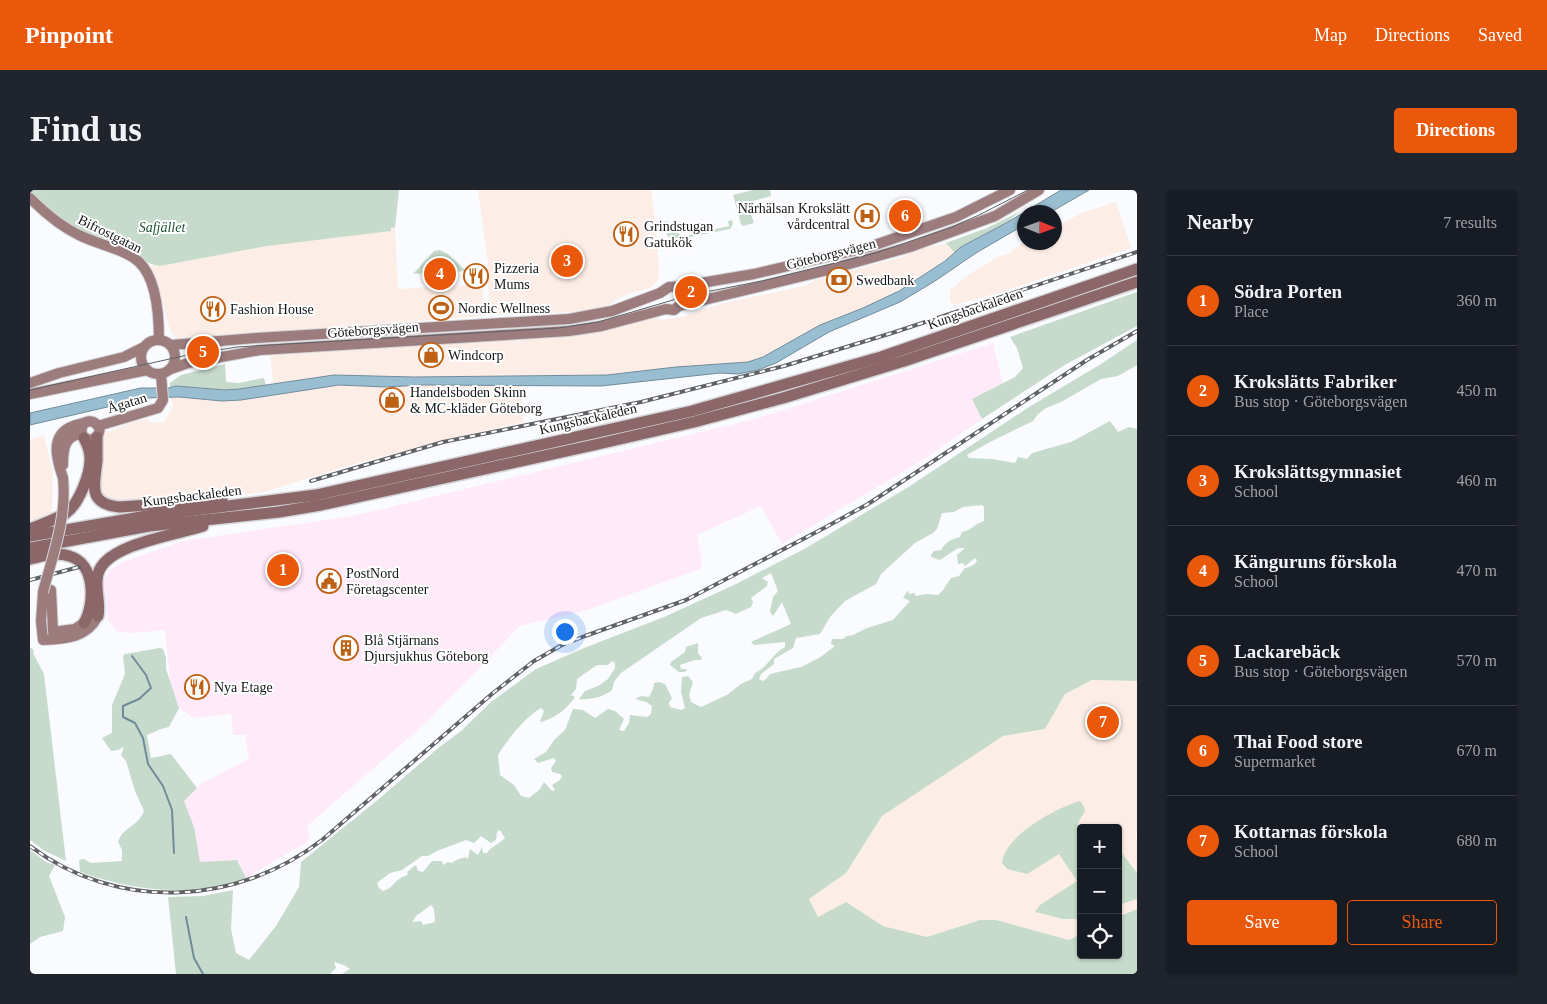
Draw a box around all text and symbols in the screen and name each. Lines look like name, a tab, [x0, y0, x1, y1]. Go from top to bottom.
text: Pinpoint	[25, 22, 113, 48]
text: Map	[1314, 25, 1347, 45]
text: Directions	[1375, 25, 1450, 45]
text: Saved	[1478, 25, 1522, 45]
button: Directions	[1394, 108, 1517, 153]
text: Find us	[30, 110, 142, 149]
pin: 6	[889, 197, 921, 235]
place label: Närhälsan Krokslätt vårdcentral	[738, 201, 850, 232]
hospital icon: Närhälsan Krokslätt vårdcentral	[854, 203, 880, 229]
north arrow	[1017, 205, 1062, 250]
text: Nearby	[1187, 210, 1254, 234]
street label: Bifrostgatan	[76, 212, 144, 256]
text: 7 results	[1443, 214, 1497, 231]
place label: Grindstugan Gatukök	[644, 219, 713, 250]
park label: Safjället	[139, 220, 186, 235]
restaurant icon: Grindstugan Gatukök	[613, 221, 639, 247]
street label: Göteborgsvägen	[785, 236, 877, 272]
pin: 3	[551, 242, 583, 280]
pin: 4	[424, 255, 456, 293]
place label: Pizzeria Mums	[494, 261, 540, 292]
restaurant icon: Pizzeria Mums	[463, 263, 489, 289]
bank icon: Swedbank	[826, 267, 852, 293]
pin: 2	[675, 273, 707, 311]
place label: Swedbank	[856, 273, 914, 288]
text: Södra Porten	[1234, 281, 1342, 302]
street label: Kungsbackaleden	[926, 286, 1024, 332]
text: 1	[1199, 292, 1207, 309]
text: 360 m	[1457, 292, 1497, 309]
sports icon: Nordic Wellness	[428, 295, 454, 321]
restaurant icon: Fashion House	[200, 296, 226, 322]
place label: Nordic Wellness	[458, 301, 550, 316]
place label: Fashion House	[230, 302, 314, 317]
text: Place	[1234, 303, 1269, 320]
street label: Göteborgsvägen	[327, 319, 419, 341]
pin: 5	[187, 333, 219, 371]
shop icon: Windcorp	[418, 342, 444, 368]
place label: Windcorp	[448, 348, 503, 363]
text: Krokslätts Fabriker	[1234, 371, 1397, 392]
text: 2	[1199, 382, 1207, 399]
text: 450 m	[1457, 382, 1497, 399]
place label: Handelsboden Skinn & MC-kläder Göteborg	[410, 385, 542, 416]
shop icon: Handelsboden Skinn & MC-kläder Göteborg	[379, 387, 405, 413]
street label: Ågatan	[105, 390, 149, 416]
text: Bus stop · Göteborgsvägen	[1234, 393, 1407, 410]
street label: Kungsbackaleden	[538, 400, 638, 438]
text: Krokslättsgymnasiet	[1234, 461, 1401, 482]
text: 3	[1199, 472, 1207, 489]
text: 460 m	[1457, 472, 1497, 489]
street label: Kungsbackaleden	[142, 482, 242, 510]
text: School	[1234, 483, 1278, 500]
pin: 1	[267, 551, 299, 589]
text: Känguruns förskola	[1234, 551, 1397, 572]
text: 4	[1199, 562, 1207, 579]
text: 470 m	[1457, 562, 1497, 579]
place label: PostNord Företagscenter	[346, 566, 429, 597]
public building icon: PostNord Företagscenter	[316, 568, 342, 594]
text: School	[1234, 573, 1278, 590]
your location	[552, 619, 578, 645]
place label: Blå Stjärnans Djursjukhus Göteborg	[364, 633, 489, 664]
building icon: Blå Stjärnans Djursjukhus Göteborg	[333, 635, 359, 661]
text: Lackarebäck	[1234, 641, 1340, 662]
text: 5	[1199, 652, 1207, 669]
text: 570 m	[1457, 652, 1497, 669]
text: Bus stop · Göteborgsvägen	[1234, 663, 1407, 680]
restaurant icon: Nya Etage	[184, 674, 210, 700]
place label: Nya Etage	[214, 680, 273, 695]
pin: 7	[1087, 703, 1119, 741]
text: Thai Food store	[1234, 731, 1362, 752]
text: 6	[1199, 742, 1207, 759]
text: 670 m	[1457, 742, 1497, 759]
text: Supermarket	[1234, 753, 1316, 770]
text: Kottarnas förskola	[1234, 821, 1388, 842]
map controls	[1077, 824, 1122, 959]
button: +	[1077, 824, 1122, 869]
text: 7	[1199, 832, 1207, 849]
text: 680 m	[1457, 832, 1497, 849]
text: School	[1234, 843, 1278, 860]
button: −	[1077, 869, 1122, 914]
button: Save	[1187, 900, 1337, 945]
button: Share	[1347, 900, 1497, 945]
button: locate	[1077, 914, 1122, 959]

